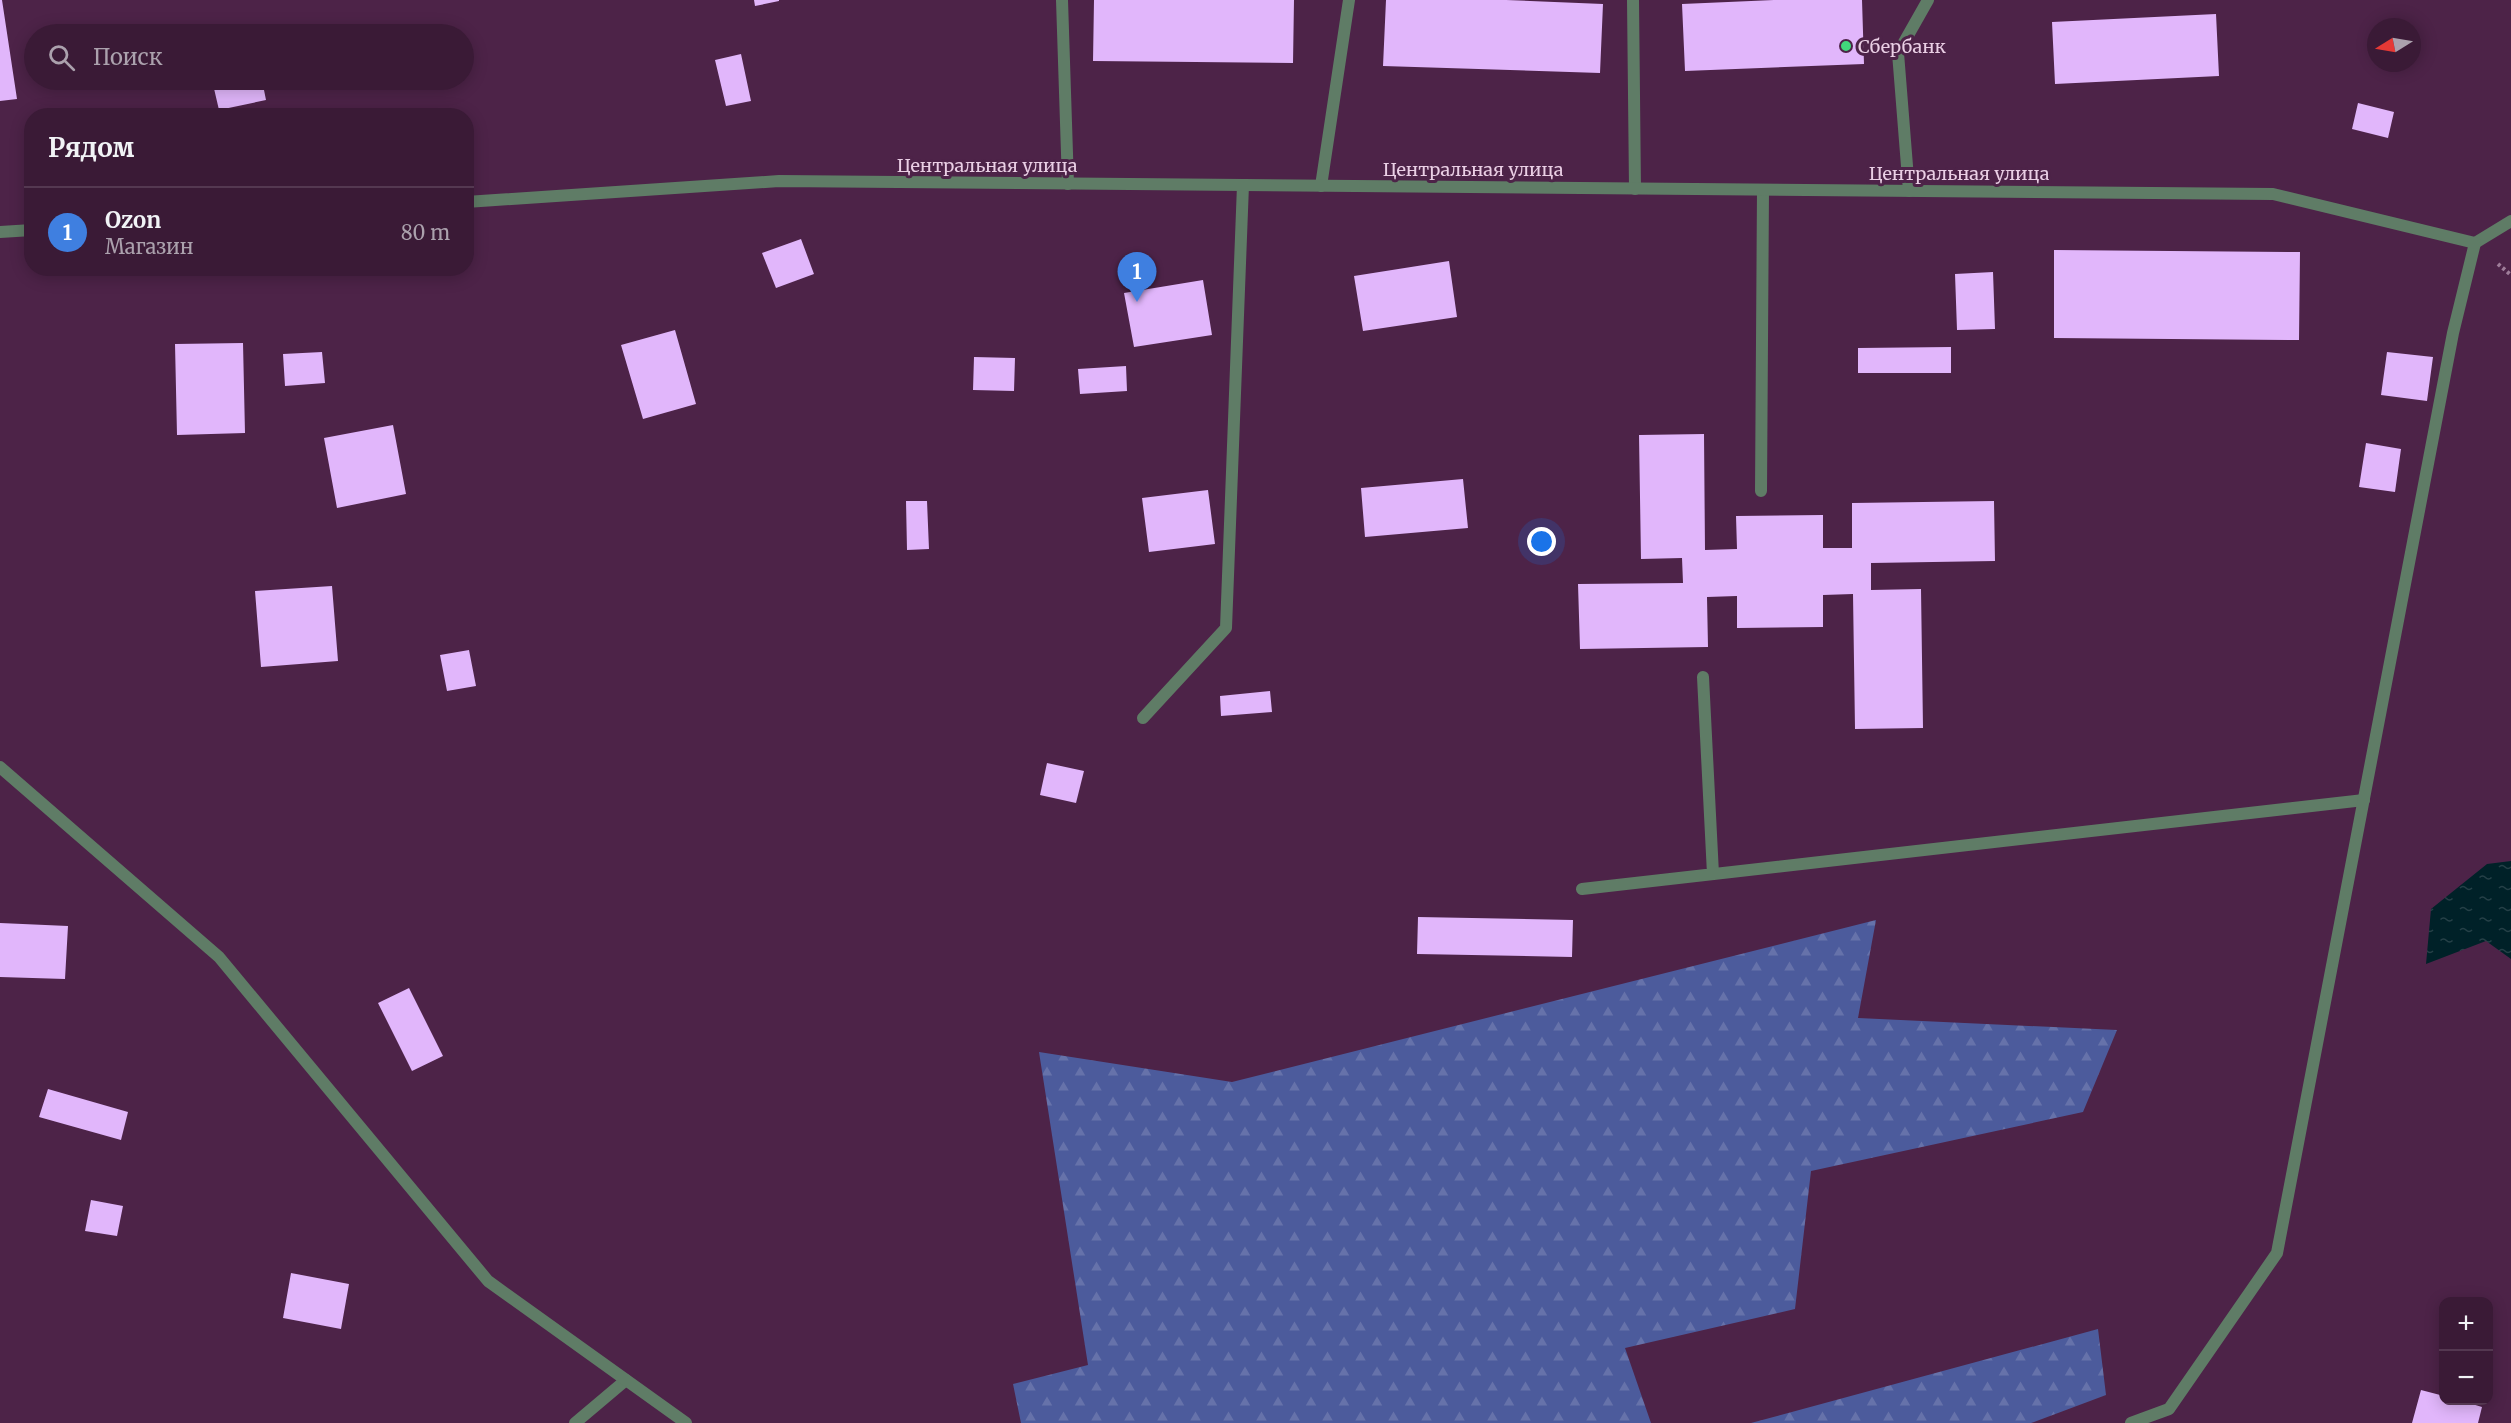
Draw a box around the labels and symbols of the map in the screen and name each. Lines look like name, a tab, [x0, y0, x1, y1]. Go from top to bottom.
north arrow	[2367, 18, 2421, 72]
place label: Сбербанк	[1858, 35, 1946, 58]
marker: Сбербанк	[1839, 39, 1853, 53]
street label: Центральная улица	[897, 154, 1078, 177]
street label: Центральная улица	[1383, 158, 1564, 181]
street label: Центральная улица	[1869, 162, 2050, 185]
pin: 1	[1118, 252, 1156, 302]
your location	[1527, 527, 1556, 556]

